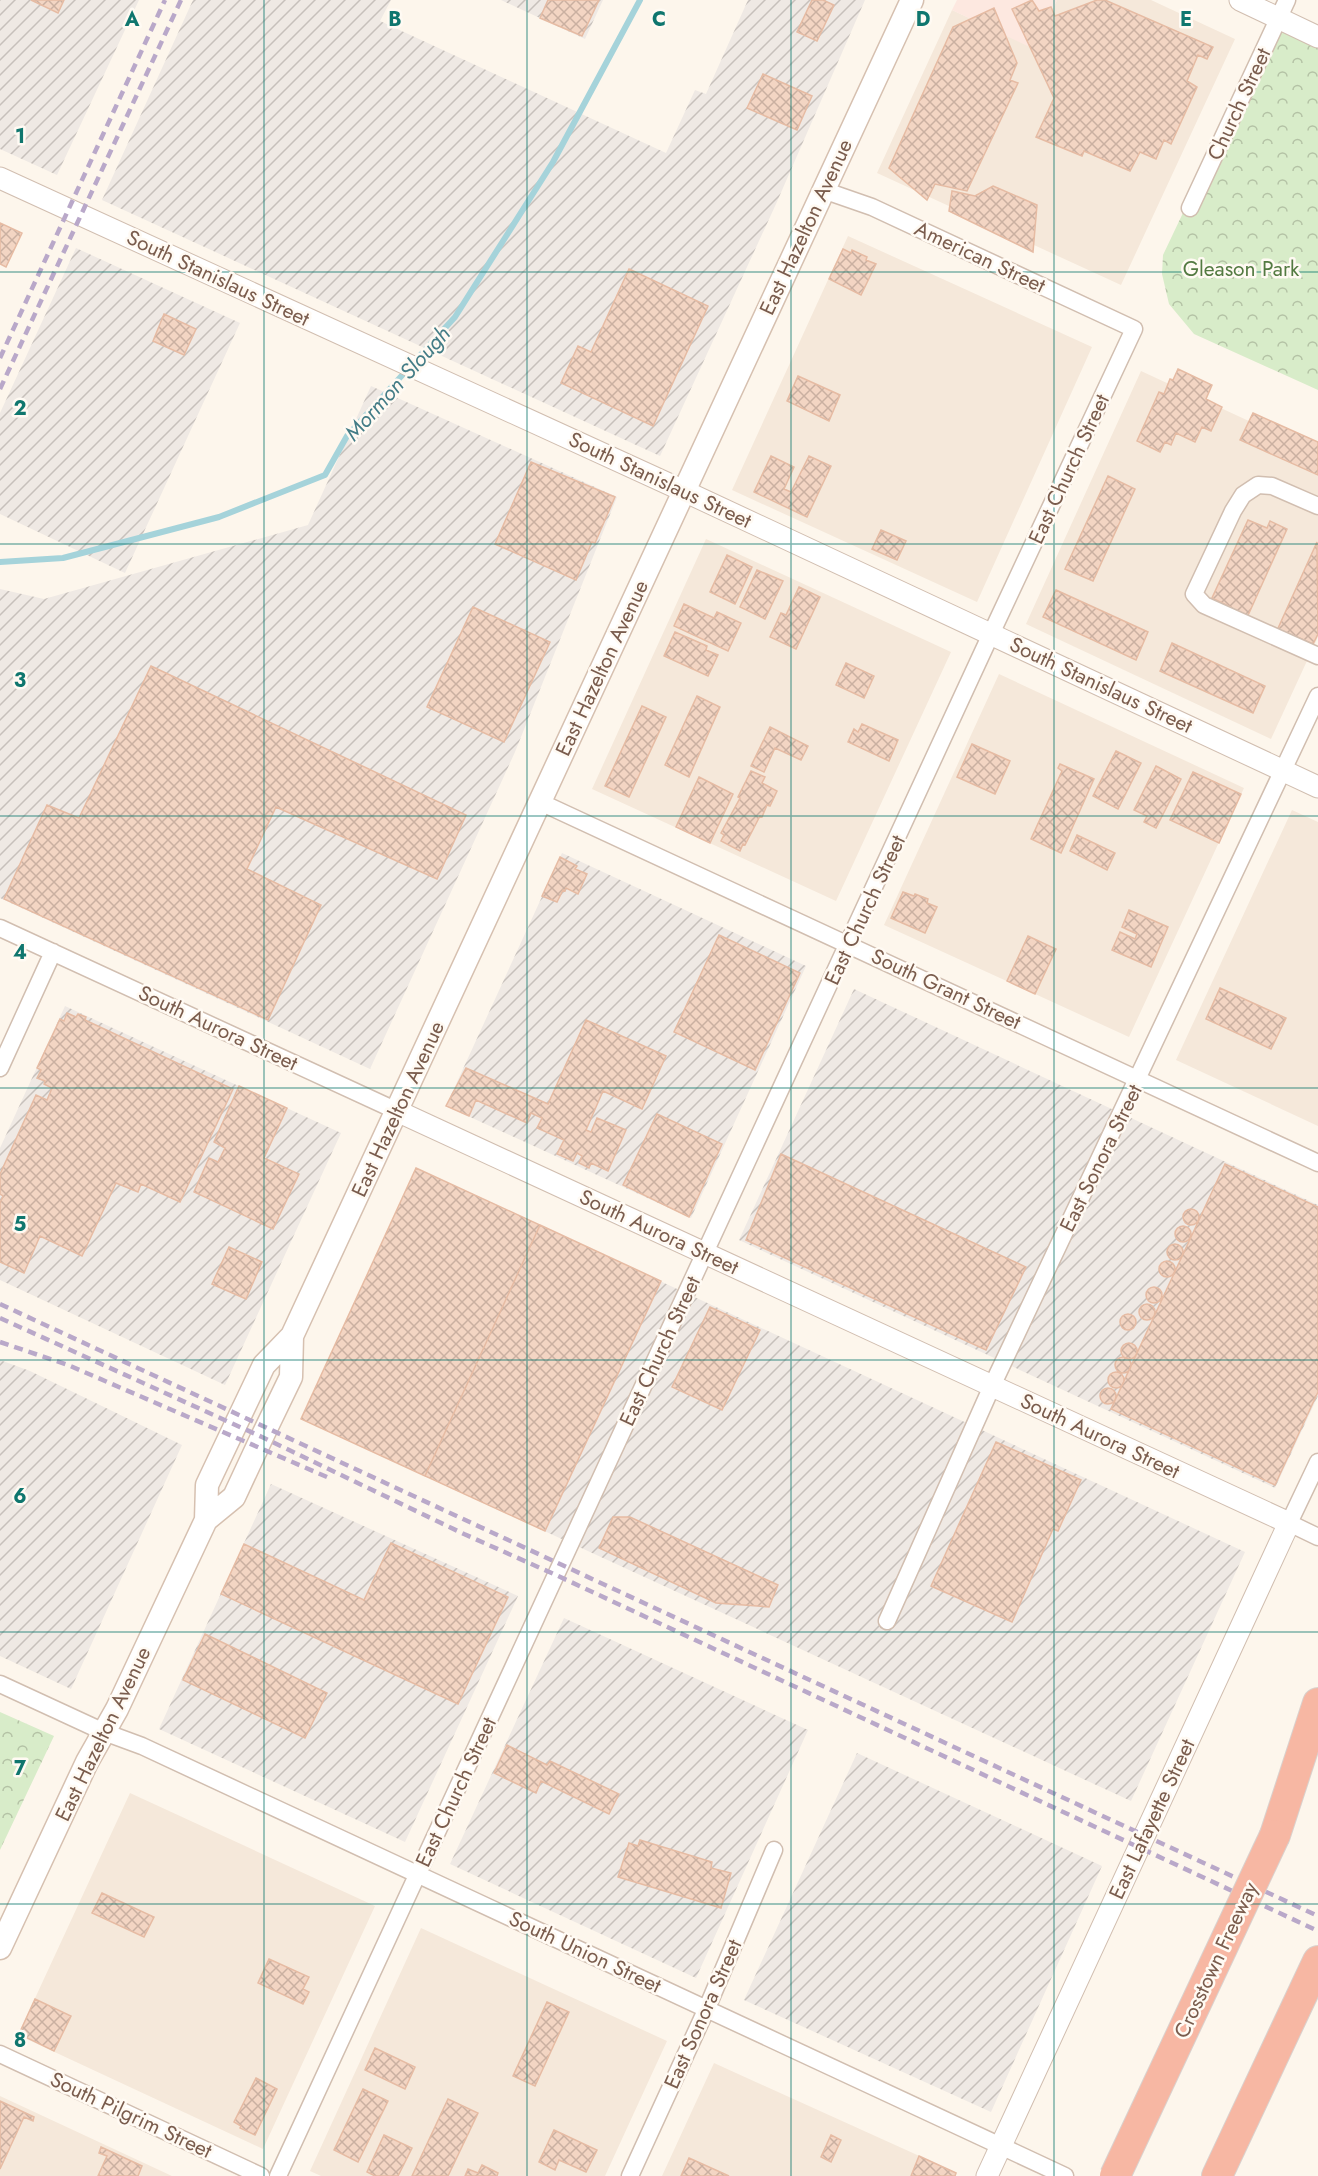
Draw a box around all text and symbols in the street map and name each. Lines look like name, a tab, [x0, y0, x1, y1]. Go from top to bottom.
text: A	[124, 5, 140, 34]
text: B	[388, 5, 402, 34]
text: C	[652, 5, 666, 34]
text: D	[916, 5, 930, 34]
text: E	[1180, 5, 1192, 34]
street label: Church Street	[1200, 43, 1278, 165]
text: 1	[15, 122, 25, 151]
street label: East Hazelton Avenue	[752, 134, 860, 320]
street label: American Street	[910, 214, 1050, 300]
street label: South Stanislaus Street	[122, 222, 314, 334]
park label: Gleason Park	[1183, 254, 1300, 284]
water label: Mormon Slough	[337, 318, 457, 448]
street label: East Church Street	[1021, 389, 1117, 549]
text: 2	[13, 394, 27, 423]
street label: South Stanislaus Street	[564, 424, 756, 536]
street label: East Hazelton Avenue	[548, 575, 656, 761]
street label: South Stanislaus Street	[1005, 629, 1197, 741]
text: 3	[14, 666, 26, 695]
street label: East Church Street	[817, 830, 913, 990]
text: 4	[13, 938, 27, 967]
street label: South Grant Street	[866, 941, 1026, 1037]
street label: South Aurora Street	[133, 978, 303, 1078]
street label: East Hazelton Avenue	[344, 1016, 452, 1202]
street label: East Sonora Street	[1052, 1079, 1150, 1237]
street label: South Aurora Street	[574, 1182, 744, 1282]
text: 5	[14, 1210, 27, 1239]
street label: East Church Street	[612, 1271, 708, 1431]
street label: South Aurora Street	[1015, 1386, 1185, 1486]
text: 6	[13, 1482, 27, 1511]
street label: East Hazelton Avenue	[48, 1642, 158, 1826]
street label: East Church Street	[408, 1712, 504, 1872]
street label: East Lafayette Street	[1102, 1734, 1202, 1904]
text: 7	[14, 1754, 27, 1783]
street label: Crosstown Freeway	[1167, 1876, 1266, 2043]
street label: South Union Street	[504, 1904, 666, 2000]
street label: East Sonora Street	[657, 1935, 749, 2093]
text: 8	[14, 2026, 26, 2055]
street label: South Pilgrim Street	[45, 2064, 217, 2166]

